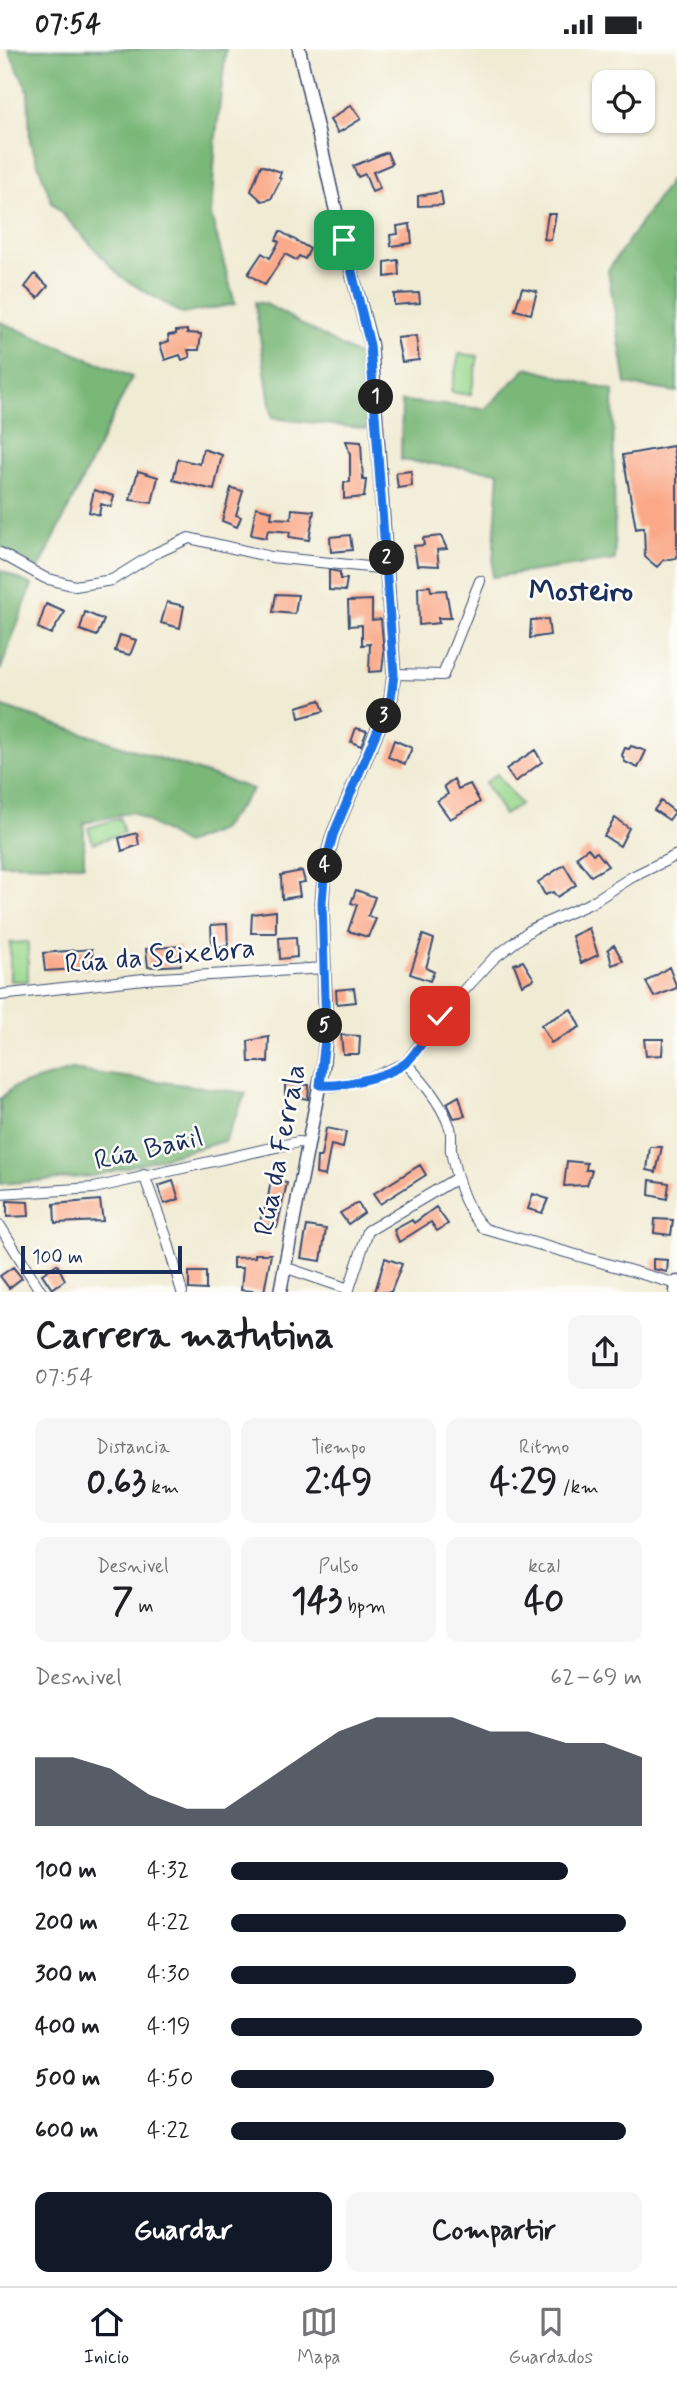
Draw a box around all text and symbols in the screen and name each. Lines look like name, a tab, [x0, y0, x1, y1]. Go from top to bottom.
text: 07:54	[35, 8, 101, 42]
map controls	[592, 70, 655, 133]
button: locate	[592, 70, 655, 133]
pin	[314, 210, 374, 270]
icon: arrive	[325, 221, 363, 259]
pin: 1	[358, 379, 394, 415]
text: 1	[371, 384, 380, 409]
pin: 2	[370, 540, 404, 575]
text: 2	[382, 545, 391, 570]
district label: Mosteiro	[529, 572, 633, 611]
pin: 3	[366, 699, 402, 733]
text: 3	[379, 703, 388, 728]
pin: 4	[308, 849, 342, 883]
text: 4	[319, 853, 330, 878]
street label: Rúa da Seixebra	[63, 930, 257, 984]
pin	[410, 986, 470, 1046]
icon: check	[421, 997, 459, 1035]
pin: 5	[308, 1009, 342, 1044]
text: 5	[319, 1013, 330, 1038]
street label: Rúa da Ferrala	[246, 1061, 316, 1239]
street label: Rúa Bañil	[91, 1120, 207, 1180]
scale bar	[21, 1243, 182, 1275]
text: 100 m	[32, 1245, 83, 1270]
text: Carrera matutina	[35, 1312, 334, 1361]
button: share	[568, 1315, 642, 1389]
text: 07:54	[35, 1363, 93, 1393]
text: Distancia	[96, 1435, 170, 1460]
text: Tiempo	[311, 1435, 366, 1460]
text: Ritmo	[519, 1435, 569, 1460]
text: 0.63	[87, 1460, 146, 1506]
text: 2:49	[305, 1460, 372, 1506]
text: 4:29	[490, 1460, 557, 1506]
text: km	[146, 1475, 179, 1500]
text: /km	[557, 1475, 599, 1500]
text: Desnivel	[97, 1554, 169, 1579]
text: Pulso	[319, 1554, 358, 1579]
text: kcal	[528, 1554, 560, 1579]
text: 7	[112, 1579, 133, 1625]
text: 143	[291, 1579, 342, 1625]
text: 40	[524, 1579, 564, 1625]
text: m	[133, 1594, 154, 1619]
text: bpm	[342, 1594, 386, 1619]
text: Desnivel	[35, 1663, 122, 1693]
text: 62–69 m	[550, 1663, 642, 1693]
text: 100 m	[35, 1856, 97, 1886]
text: 4:32	[147, 1856, 189, 1886]
text: 200 m	[35, 1908, 98, 1938]
text: 4:22	[147, 1908, 190, 1938]
text: 300 m	[35, 1960, 97, 1990]
text: 4:30	[147, 1960, 190, 1990]
text: 400 m	[35, 2012, 100, 2042]
text: 4:19	[147, 2012, 191, 2042]
text: 500 m	[35, 2064, 100, 2094]
text: 4:50	[147, 2064, 193, 2094]
text: 600 m	[35, 2116, 98, 2146]
text: 4:22	[147, 2116, 190, 2146]
button: Guardar	[35, 2192, 332, 2272]
button: Compartir	[346, 2192, 642, 2272]
tab: Inicio	[84, 2303, 129, 2370]
tab: Mapa	[297, 2303, 341, 2370]
tab: Guardados	[509, 2303, 593, 2370]

